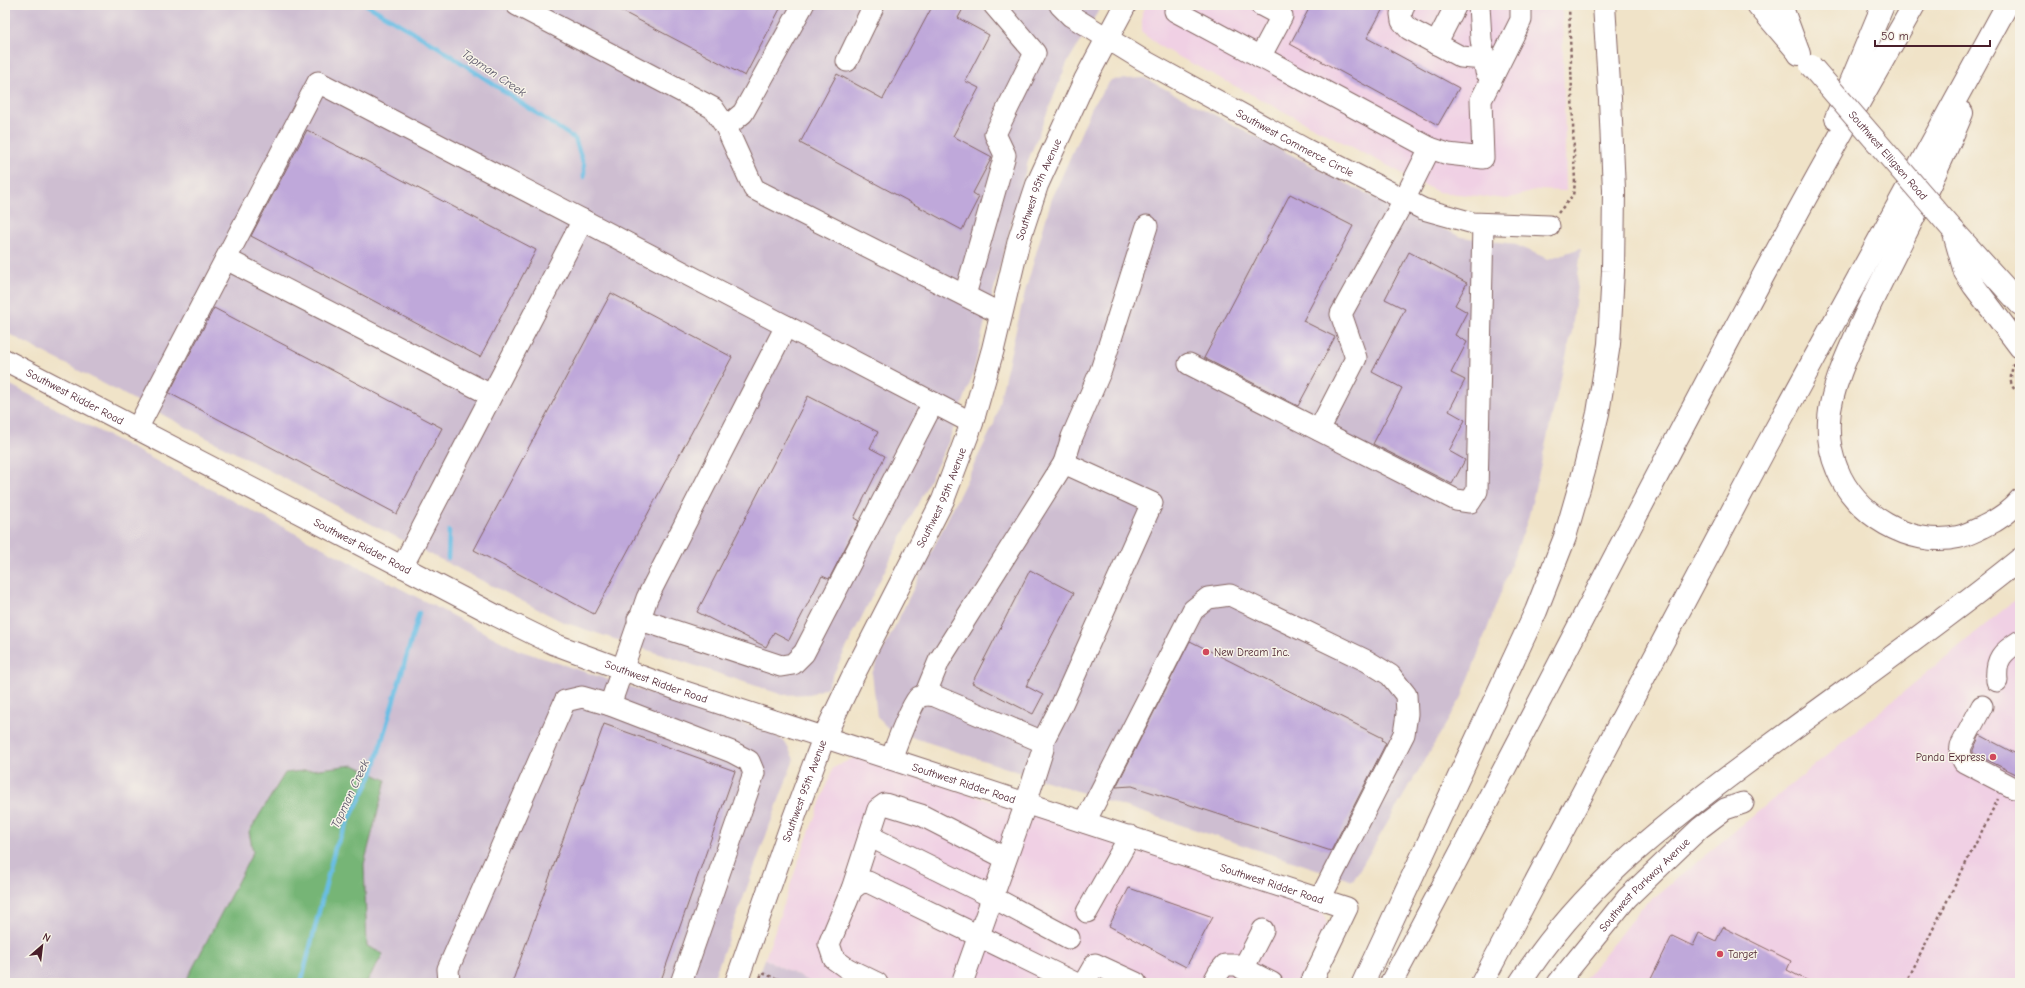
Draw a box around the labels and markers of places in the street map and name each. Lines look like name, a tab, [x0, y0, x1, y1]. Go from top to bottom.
place label: New Dream Inc.	[1214, 646, 1290, 659]
marker: New Dream Inc.	[1201, 647, 1211, 657]
place label: Panda Express	[1916, 751, 1985, 764]
marker: Panda Express	[1988, 752, 1998, 762]
place label: Target	[1728, 948, 1758, 961]
marker: Target	[1715, 949, 1725, 959]

